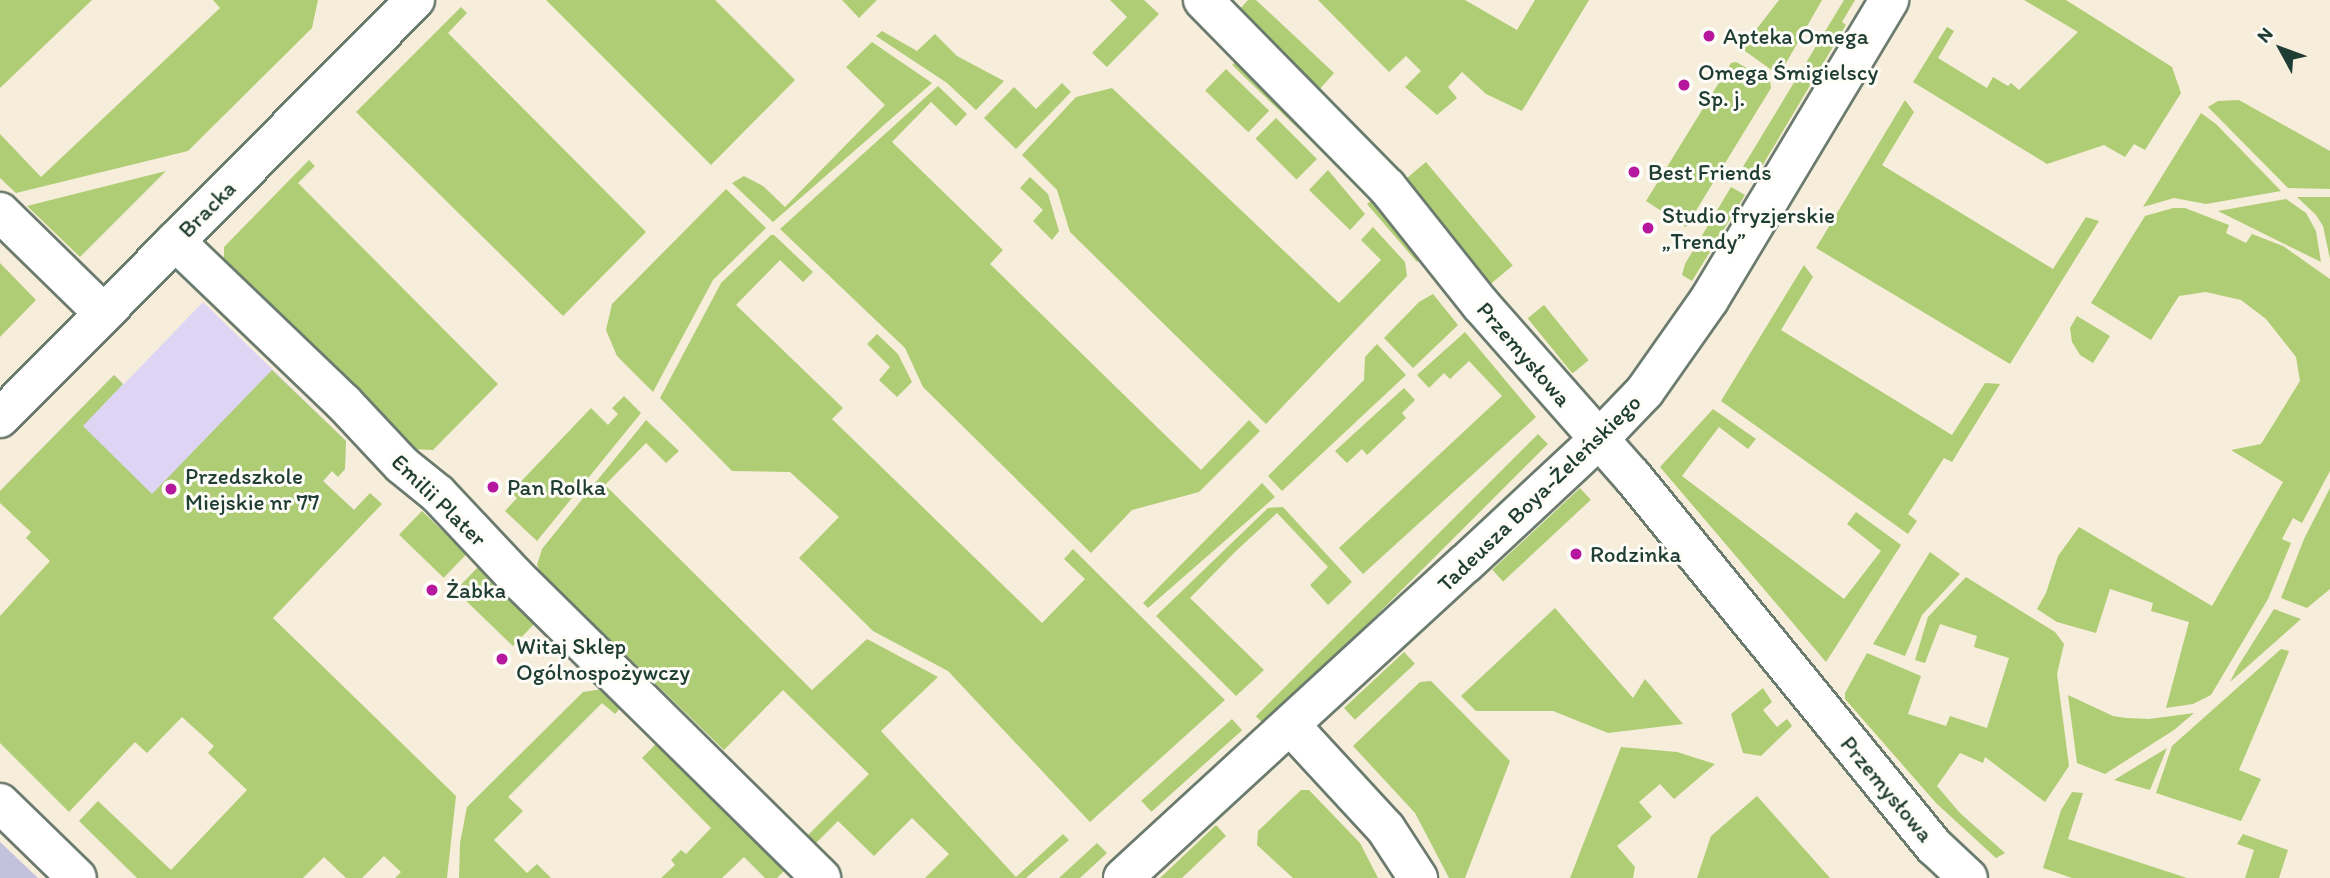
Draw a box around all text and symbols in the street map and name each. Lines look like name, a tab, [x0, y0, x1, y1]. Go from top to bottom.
north arrow	[2246, 14, 2316, 84]
place label: Apteka Omega	[1723, 22, 1868, 50]
text: N	[2252, 23, 2278, 47]
marker: Apteka Omega	[1701, 28, 1717, 44]
place label: Omega Śmigielscy Sp. j.	[1698, 58, 1878, 112]
marker: Omega Śmigielscy Sp. j.	[1676, 77, 1692, 93]
place label: Best Friends	[1648, 158, 1770, 186]
marker: Best Friends	[1626, 164, 1642, 180]
street label: Bracka	[173, 175, 241, 243]
place label: Studio fryzjerskie „Trendy”	[1662, 201, 1835, 255]
marker: Studio fryzjerskie „Trendy”	[1640, 220, 1656, 236]
street label: Przemysłowa	[1471, 296, 1577, 412]
street label: Tadeusza Boya-Żeleńskiego	[1431, 388, 1647, 598]
street label: Emilii Plater	[386, 448, 492, 552]
place label: Przedszkole Miejskie nr 77	[185, 462, 319, 516]
place label: Pan Rolka	[507, 473, 605, 501]
marker: Pan Rolka	[485, 479, 501, 495]
marker: Przedszkole Miejskie nr 77	[163, 481, 179, 497]
place label: Rodzinka	[1590, 540, 1681, 568]
marker: Rodzinka	[1568, 546, 1584, 562]
place label: Żabka	[446, 576, 506, 604]
marker: Żabka	[424, 582, 440, 598]
place label: Witaj Sklep Ogólnospożywczy	[516, 632, 690, 686]
marker: Witaj Sklep Ogólnospożywczy	[494, 651, 510, 667]
street label: Przemysłowa	[1835, 730, 1939, 848]

